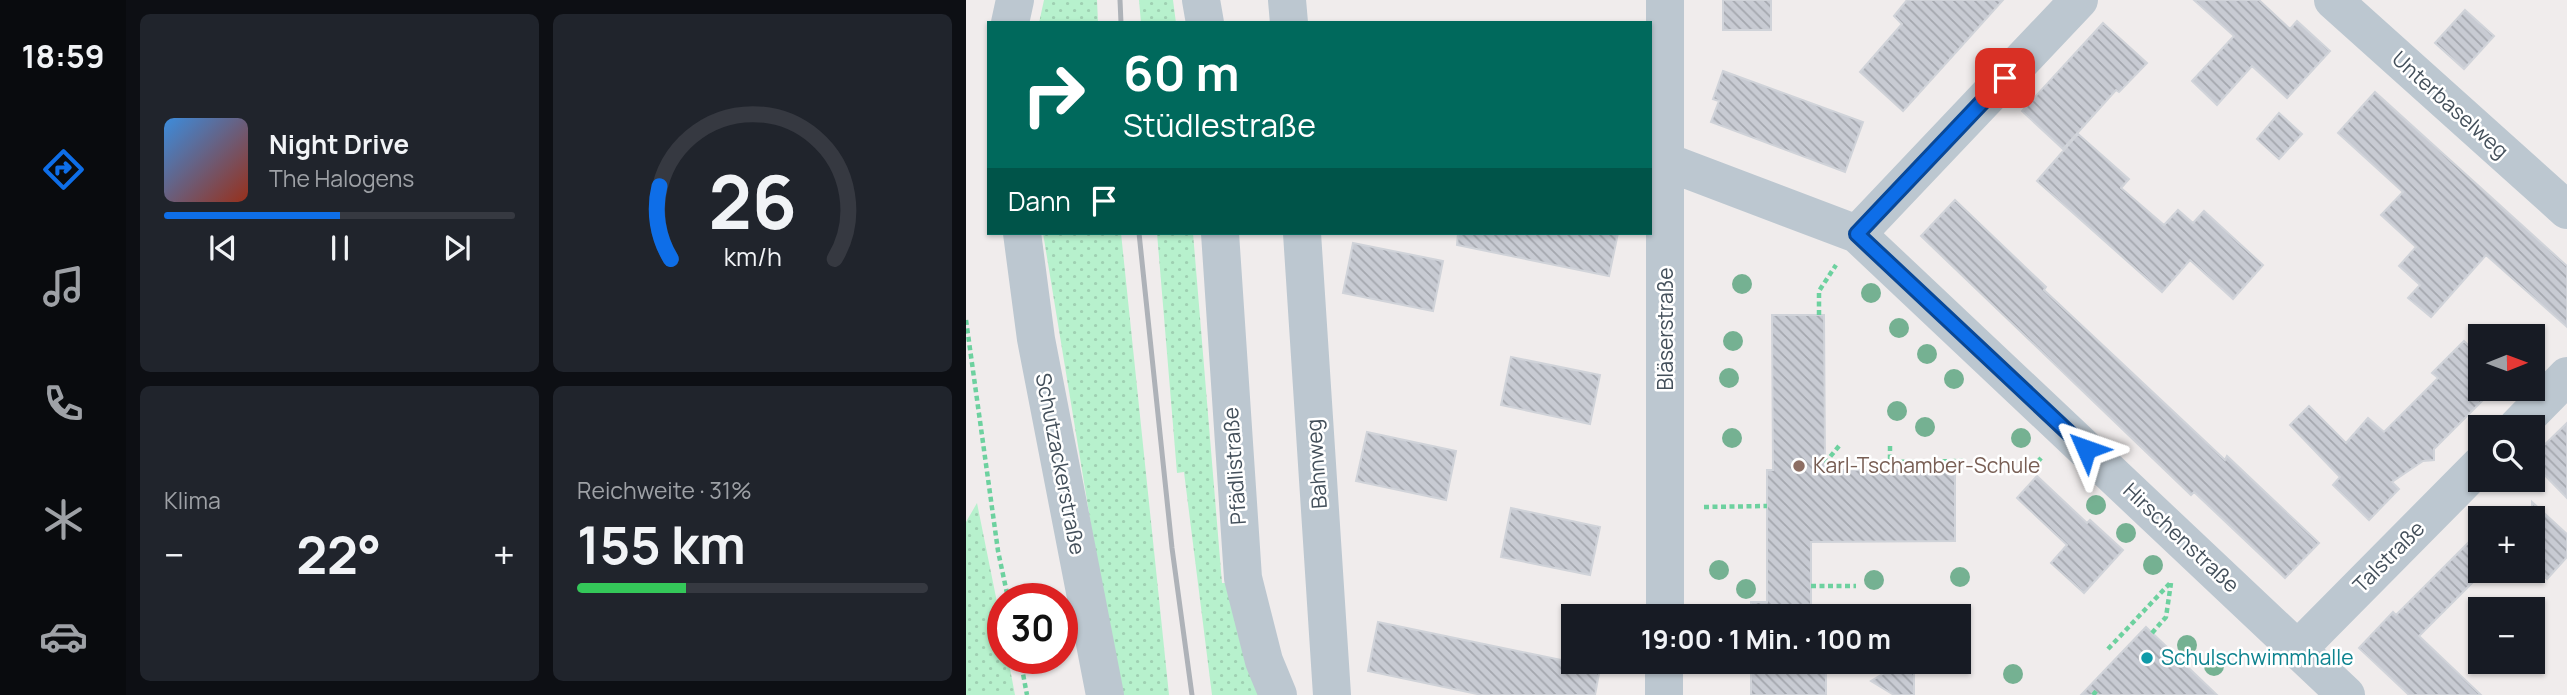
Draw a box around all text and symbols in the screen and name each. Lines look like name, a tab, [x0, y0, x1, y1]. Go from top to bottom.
text: 18:59	[21, 34, 105, 78]
text: 60 m	[1123, 39, 1240, 106]
street label: Unterbaselweg	[2386, 44, 2515, 164]
pin	[1975, 48, 2035, 108]
icon: right	[1008, 49, 1099, 140]
icon: arrive	[1986, 59, 2024, 97]
text: Stüdlestraße	[1123, 103, 1316, 147]
text: Night Drive	[269, 126, 409, 162]
icon: directions	[39, 145, 88, 194]
text: 26	[708, 151, 797, 251]
text: The Halogens	[269, 162, 414, 194]
icon: arrive	[1085, 182, 1123, 220]
text: Dann	[1008, 183, 1071, 219]
icon: previous	[204, 229, 242, 267]
icon: pause	[321, 229, 359, 267]
icon: next	[438, 229, 476, 267]
text: km/h	[723, 239, 782, 274]
icon: music	[39, 262, 88, 311]
street label: Bläserstraße	[1651, 268, 1679, 391]
north arrow	[2468, 324, 2544, 401]
map controls	[2468, 324, 2545, 674]
street label: Schutzackerstraße	[1030, 371, 1092, 557]
icon: phone	[39, 379, 88, 428]
street label: Pfädlistraße	[1216, 406, 1252, 526]
position arrow	[2049, 412, 2123, 486]
button: search	[2468, 415, 2545, 492]
street label: Bahnweg	[1299, 418, 1333, 510]
place label: Karl-Tschamber-Schule	[1813, 451, 2040, 479]
marker: Karl-Tschamber-Schule	[1791, 458, 1807, 474]
text: Reichweite · 31%	[577, 474, 752, 506]
street label: Hirschenstraße	[2118, 476, 2246, 598]
text: Klima	[164, 484, 221, 516]
icon: climate	[39, 495, 88, 544]
button: +	[2468, 506, 2545, 583]
text: 155 km	[577, 509, 746, 580]
street label: Talstraße	[2346, 514, 2430, 598]
text: 22°	[296, 519, 381, 590]
text: −	[164, 528, 185, 580]
text: +	[493, 528, 515, 580]
speed limit sign: 30	[987, 583, 1078, 674]
button: −	[2468, 597, 2545, 674]
icon: car	[39, 612, 88, 661]
text: 19:00 · 1 Min. · 100 m	[1641, 621, 1891, 657]
place label: Schulschwimmhalle	[2161, 643, 2353, 671]
marker: Schulschwimmhalle	[2139, 650, 2155, 666]

